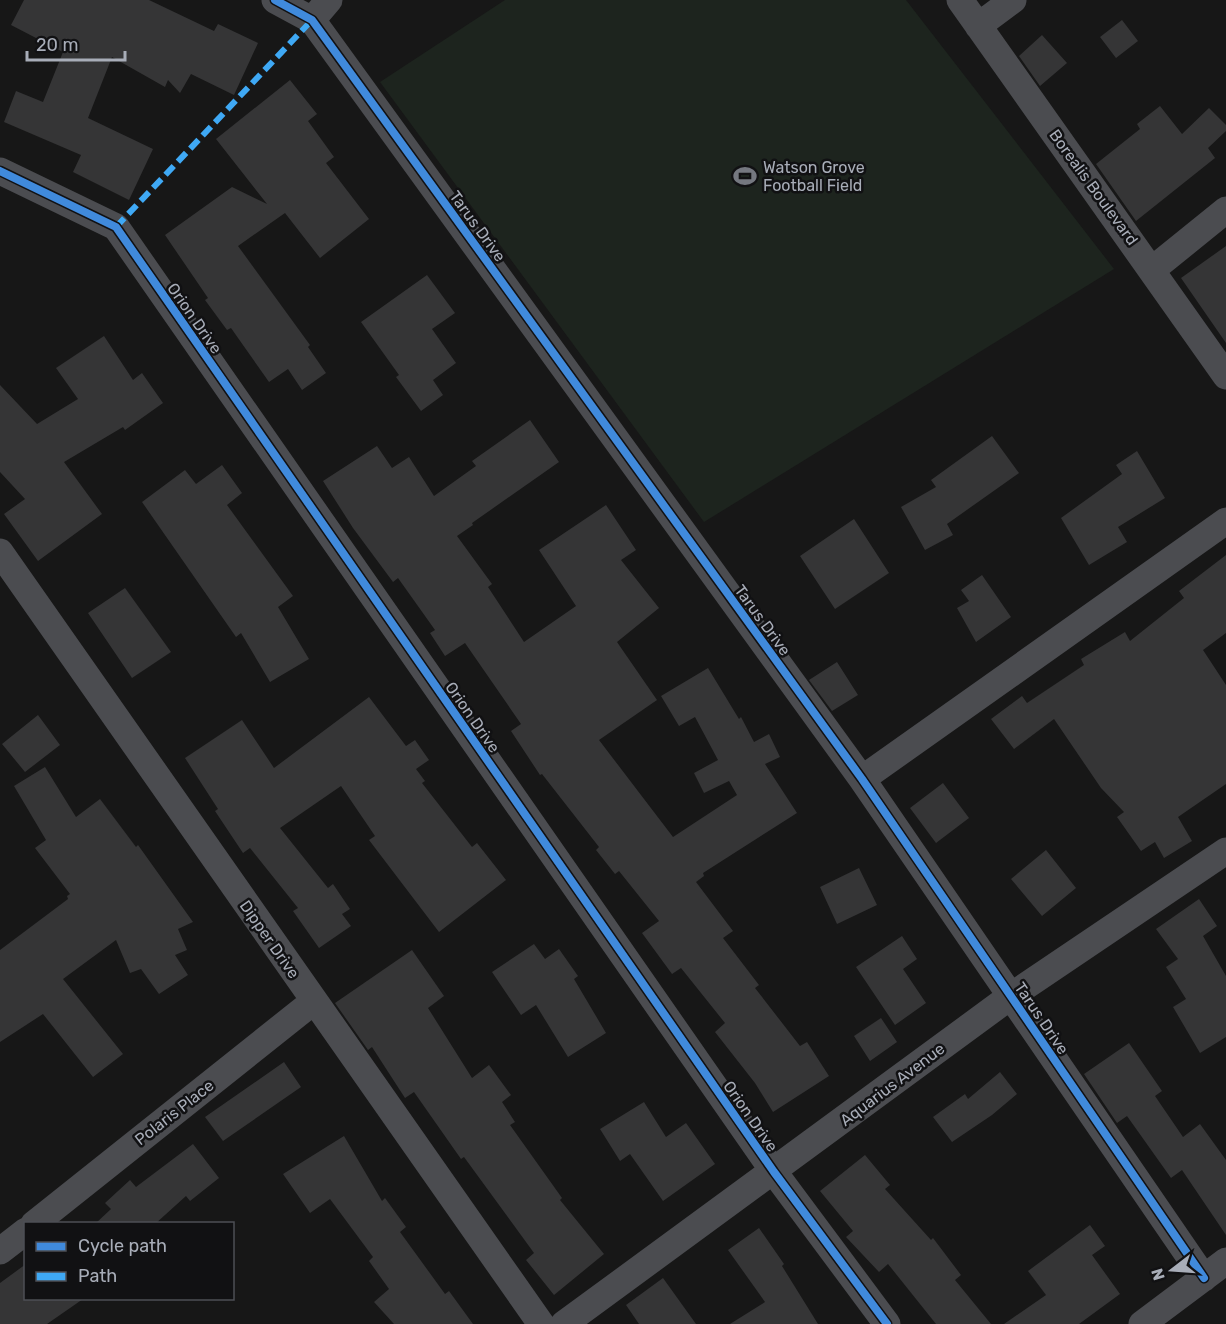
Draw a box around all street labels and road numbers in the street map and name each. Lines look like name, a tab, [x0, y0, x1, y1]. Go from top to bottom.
street label: Borealis Boulevard	[1045, 126, 1142, 249]
street label: Tarus Drive	[446, 187, 510, 265]
street label: Orion Drive	[163, 279, 226, 357]
street label: Tarus Drive	[731, 581, 795, 659]
street label: Orion Drive	[441, 678, 504, 756]
street label: Dipper Drive	[236, 897, 304, 982]
street label: Tarus Drive	[1011, 979, 1073, 1058]
street label: Aquarius Avenue	[836, 1039, 948, 1130]
street label: Polaris Place	[131, 1076, 218, 1149]
street label: Orion Drive	[719, 1077, 782, 1155]

